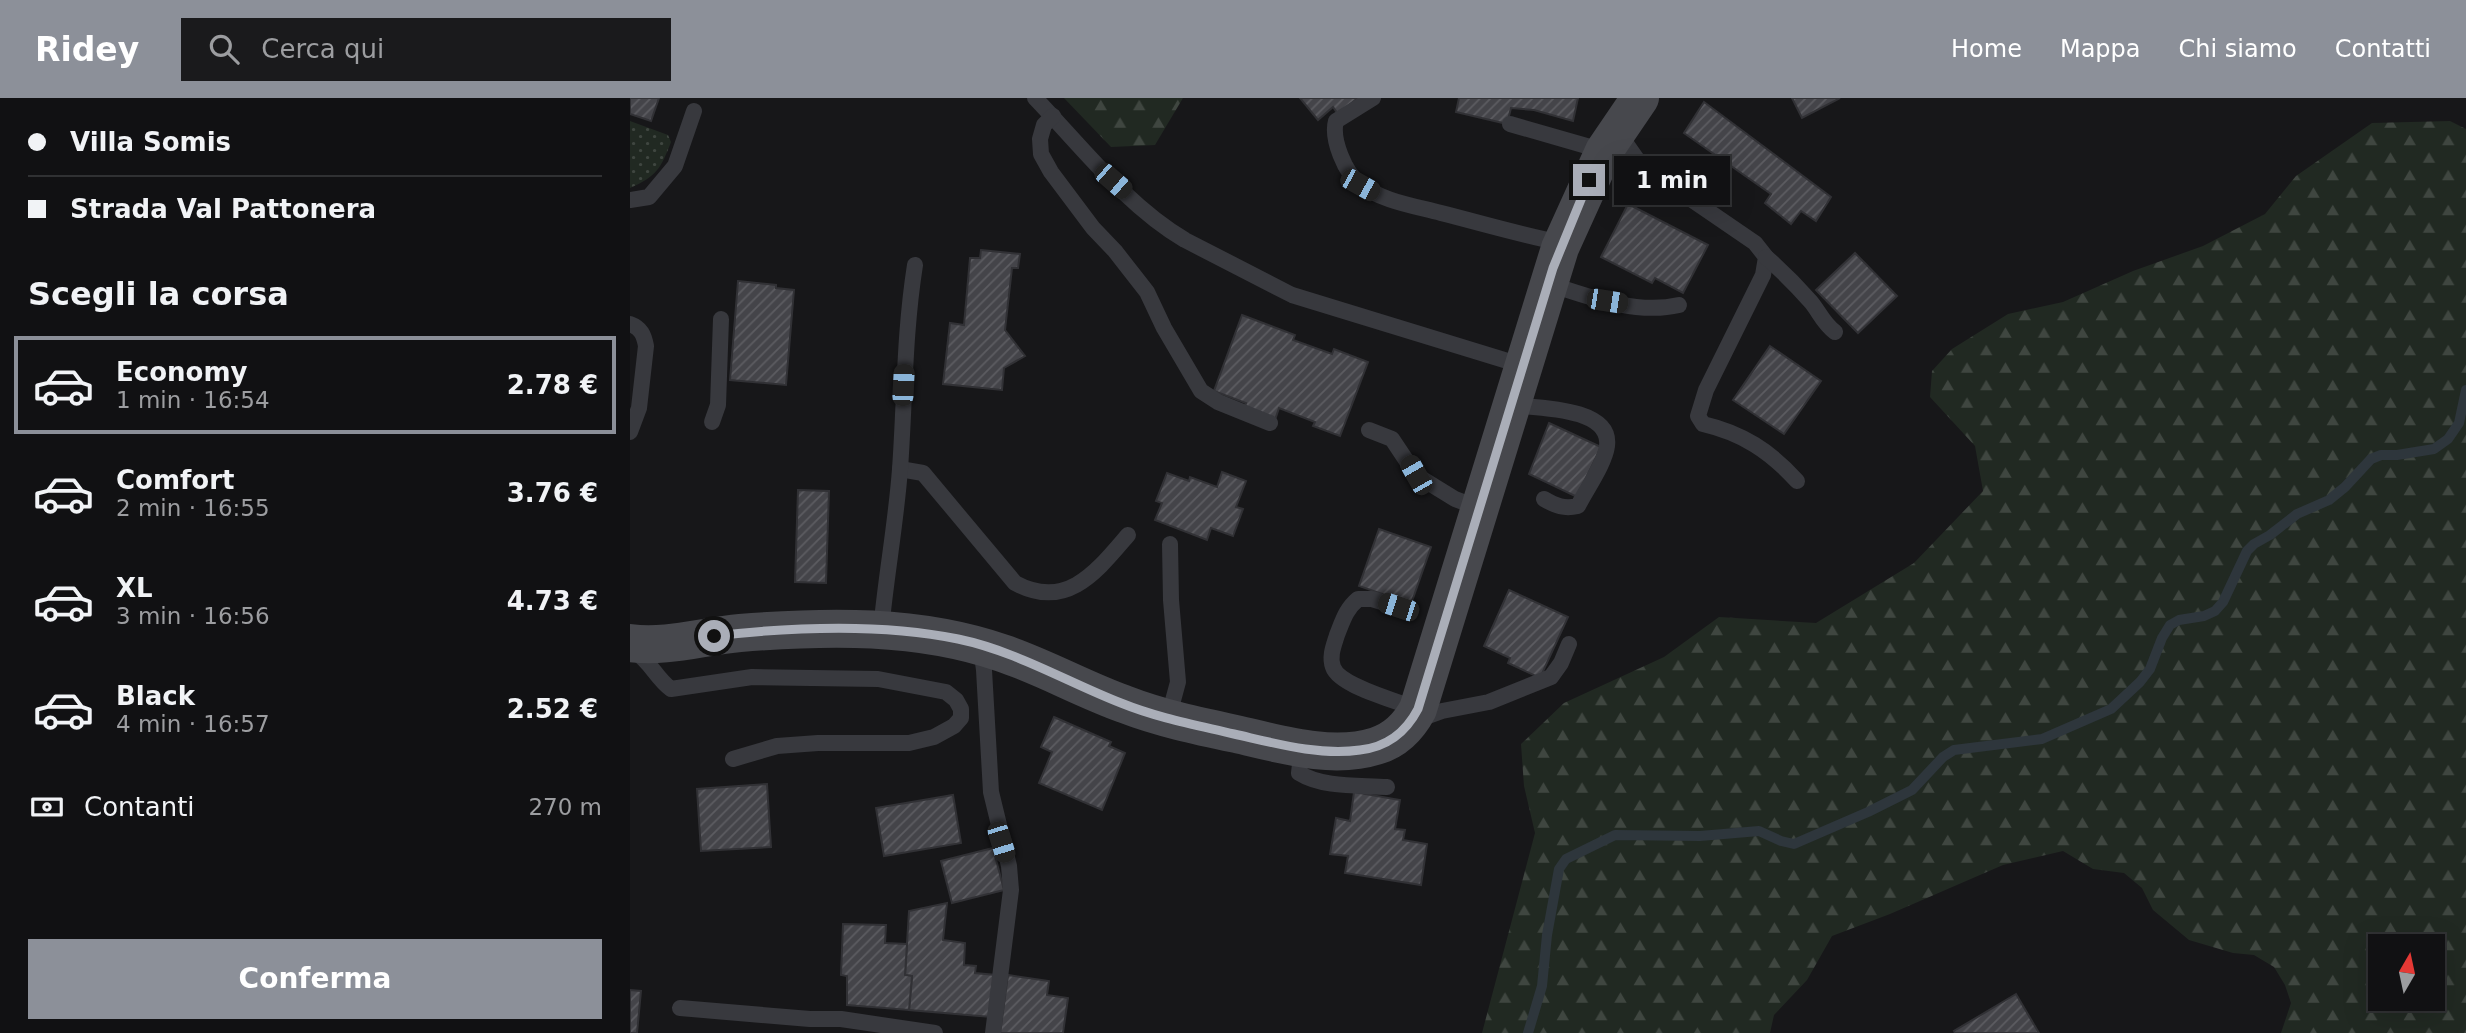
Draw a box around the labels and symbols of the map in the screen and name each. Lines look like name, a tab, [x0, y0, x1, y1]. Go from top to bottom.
callout: 1 min	[1614, 155, 1729, 204]
car	[1091, 159, 1136, 203]
route end	[1573, 164, 1605, 196]
car	[1337, 166, 1384, 204]
car	[1585, 287, 1630, 315]
car	[892, 363, 915, 407]
car	[1397, 452, 1436, 498]
car	[1375, 591, 1422, 623]
route start	[698, 620, 730, 652]
car	[985, 819, 1018, 865]
north arrow	[2368, 934, 2445, 1012]

